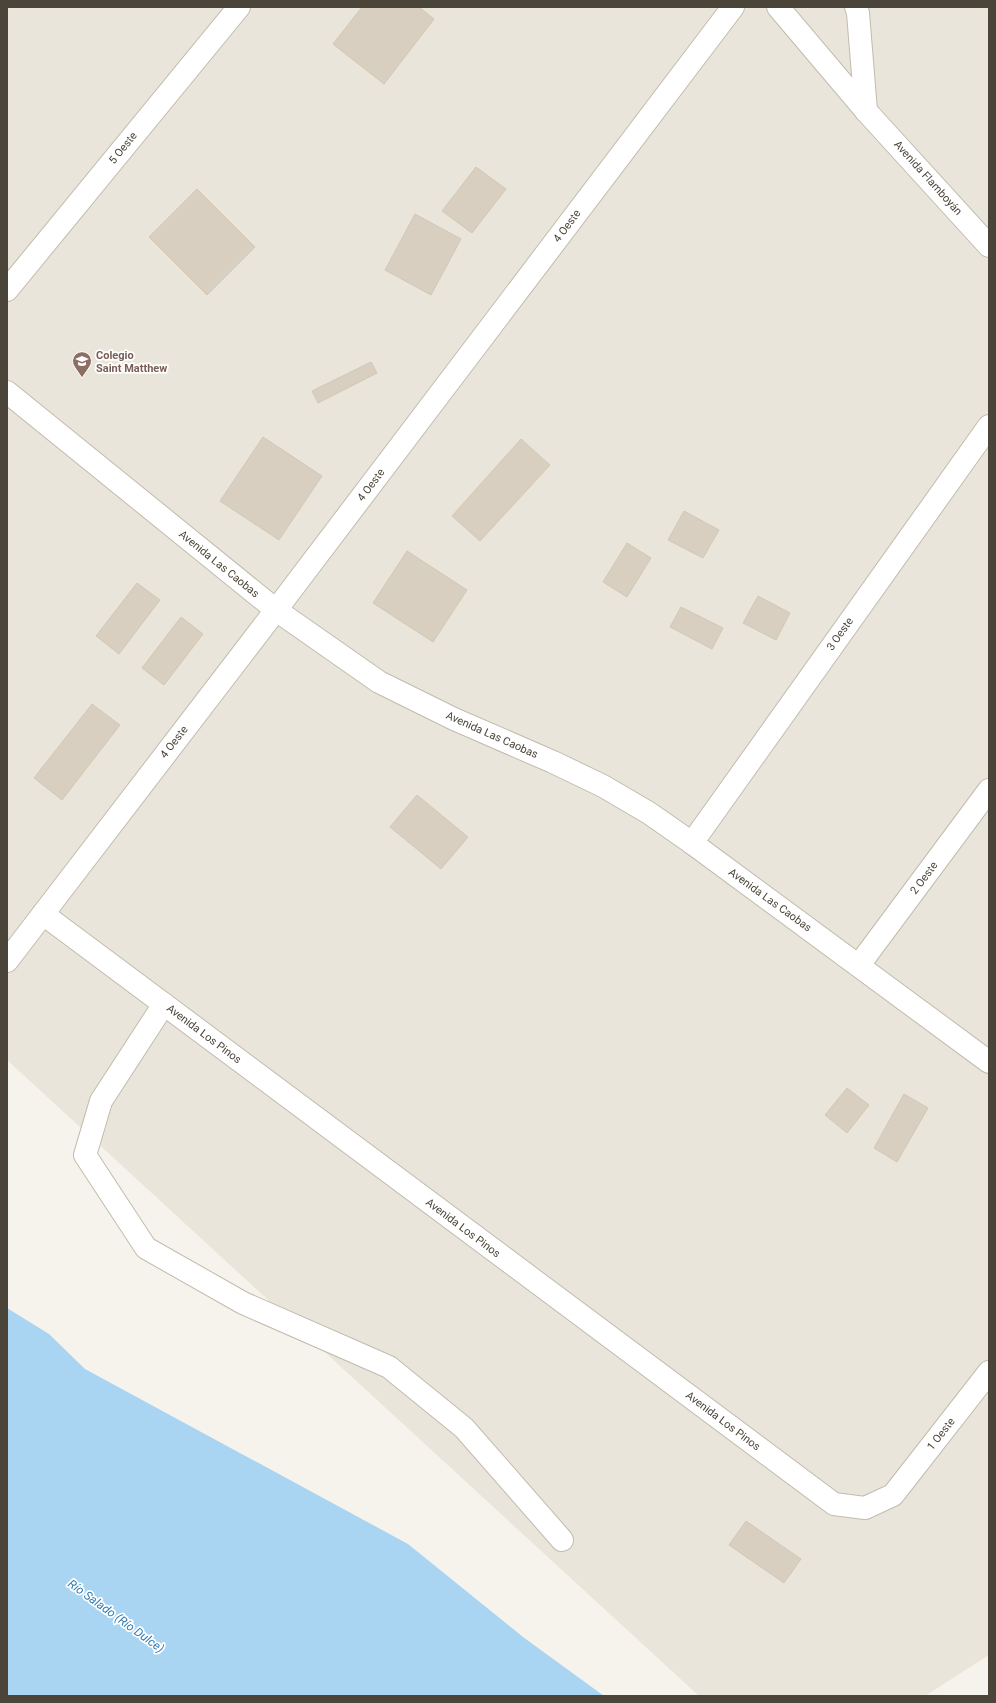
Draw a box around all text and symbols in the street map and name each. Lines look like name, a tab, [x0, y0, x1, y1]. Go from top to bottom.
street label: 5 Oeste	[106, 129, 140, 167]
street label: Avenida Flamboyán	[891, 138, 965, 218]
street label: 4 Oeste	[551, 207, 584, 245]
place label: Colegio Saint Matthew	[96, 349, 167, 375]
school or university icon: Colegio Saint Matthew	[71, 350, 93, 378]
street label: 4 Oeste	[355, 466, 388, 504]
street label: Avenida Las Caobas	[176, 528, 262, 600]
street label: 3 Oeste	[824, 615, 856, 653]
street label: Avenida Las Caobas	[444, 709, 540, 761]
street label: 4 Oeste	[157, 723, 191, 761]
street label: 2 Oeste	[908, 859, 941, 897]
street label: Avenida Las Caobas	[726, 866, 814, 935]
street label: Avenida Los Pinos	[164, 1002, 244, 1066]
street label: Avenida Los Pinos	[423, 1196, 503, 1260]
street label: Avenida Los Pinos	[683, 1389, 763, 1453]
street label: 1 Oeste	[924, 1415, 958, 1453]
water label: Río Salado (Río Dulce)	[65, 1577, 167, 1655]

